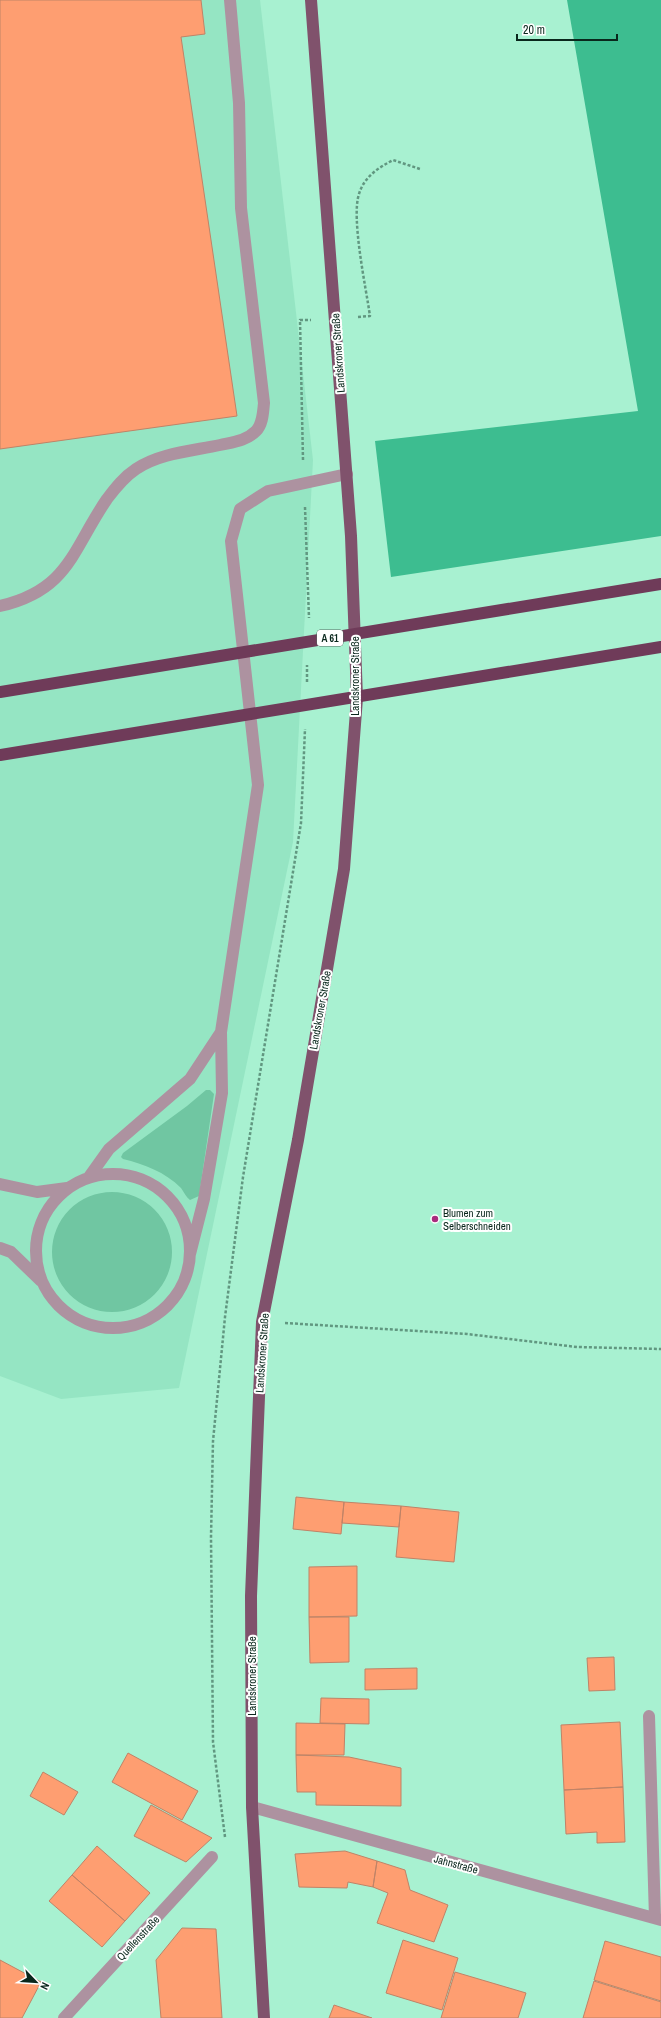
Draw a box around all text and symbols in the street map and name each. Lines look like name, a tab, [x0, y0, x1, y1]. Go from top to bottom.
scale bar	[517, 16, 617, 42]
text: 20 m	[523, 22, 545, 38]
street label: Landskroner Straße	[328, 313, 348, 393]
road number: A 61	[317, 630, 343, 646]
street label: Landskroner Straße	[348, 636, 362, 716]
street label: Landskroner Straße	[306, 970, 334, 1050]
place label: Blumen zum Selberschneiden	[443, 1206, 511, 1233]
marker: Blumen zum Selberschneiden	[430, 1214, 440, 1224]
street label: Landskroner Straße	[252, 1313, 272, 1393]
street label: Landskroner Straße	[245, 1636, 259, 1716]
street label: Jahnstraße	[432, 1851, 480, 1877]
street label: Quellenstraße	[114, 1913, 162, 1963]
north arrow	[16, 1962, 56, 2002]
text: N	[37, 1980, 53, 1992]

